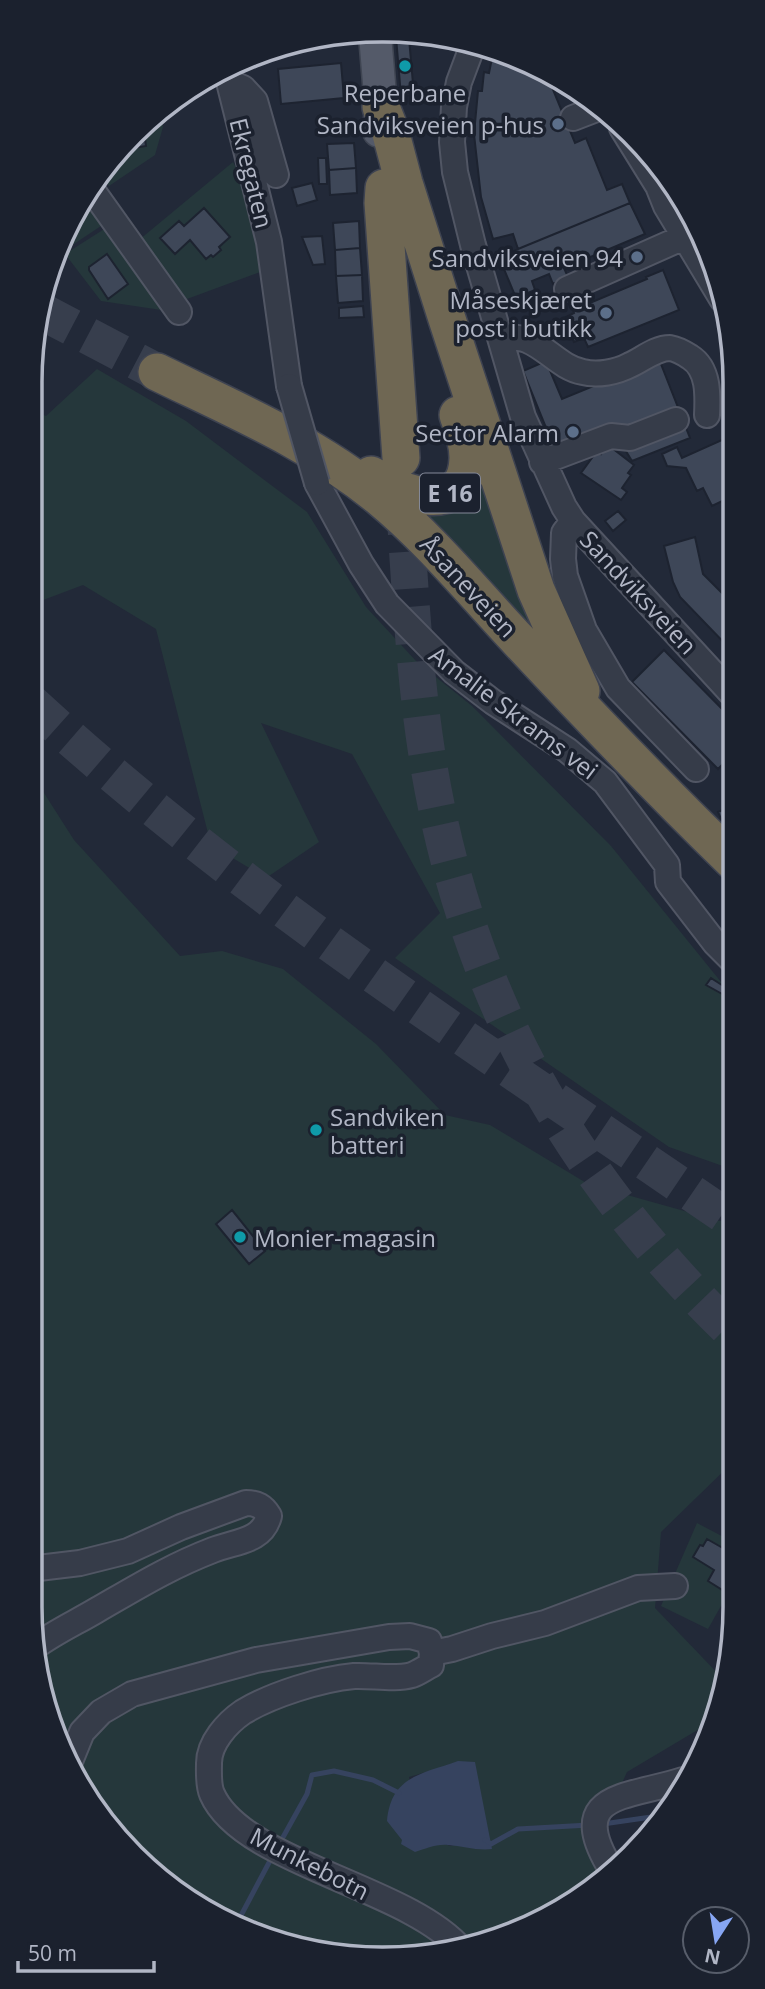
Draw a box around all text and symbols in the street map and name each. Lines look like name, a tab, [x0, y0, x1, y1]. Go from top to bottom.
marker: Reperbane	[397, 58, 413, 74]
place label: Reperbane	[344, 76, 466, 109]
place label: Sandviksveien p-hus	[317, 108, 544, 141]
street label: Ekregaten	[222, 114, 282, 232]
marker: Sandviksveien p-hus	[550, 116, 566, 132]
place label: Sandviksveien 94	[432, 241, 623, 274]
marker: Sandviksveien 94	[629, 249, 645, 265]
place label: Måseskjæret post i butikk	[450, 283, 592, 344]
marker: Måseskjæret post i butikk	[598, 305, 614, 321]
place label: Sector Alarm	[415, 416, 559, 449]
marker: Sector Alarm	[565, 424, 581, 440]
road number: E 16	[420, 474, 480, 512]
street label: Sandviksveien	[573, 523, 705, 661]
street label: Åsaneveien	[413, 528, 525, 644]
street label: Amalie Skrams vei	[423, 638, 605, 786]
place label: Sandviken batteri	[330, 1100, 445, 1161]
marker: Sandviken batteri	[308, 1122, 324, 1138]
place label: Monier-magasin	[254, 1221, 436, 1254]
marker: Monier-magasin	[232, 1229, 248, 1245]
street label: Munkebotn	[245, 1819, 375, 1907]
north arrow	[681, 1905, 751, 1975]
scale bar	[18, 1930, 154, 1974]
text: 50 m	[28, 1939, 77, 1967]
text: N	[702, 1942, 723, 1971]

